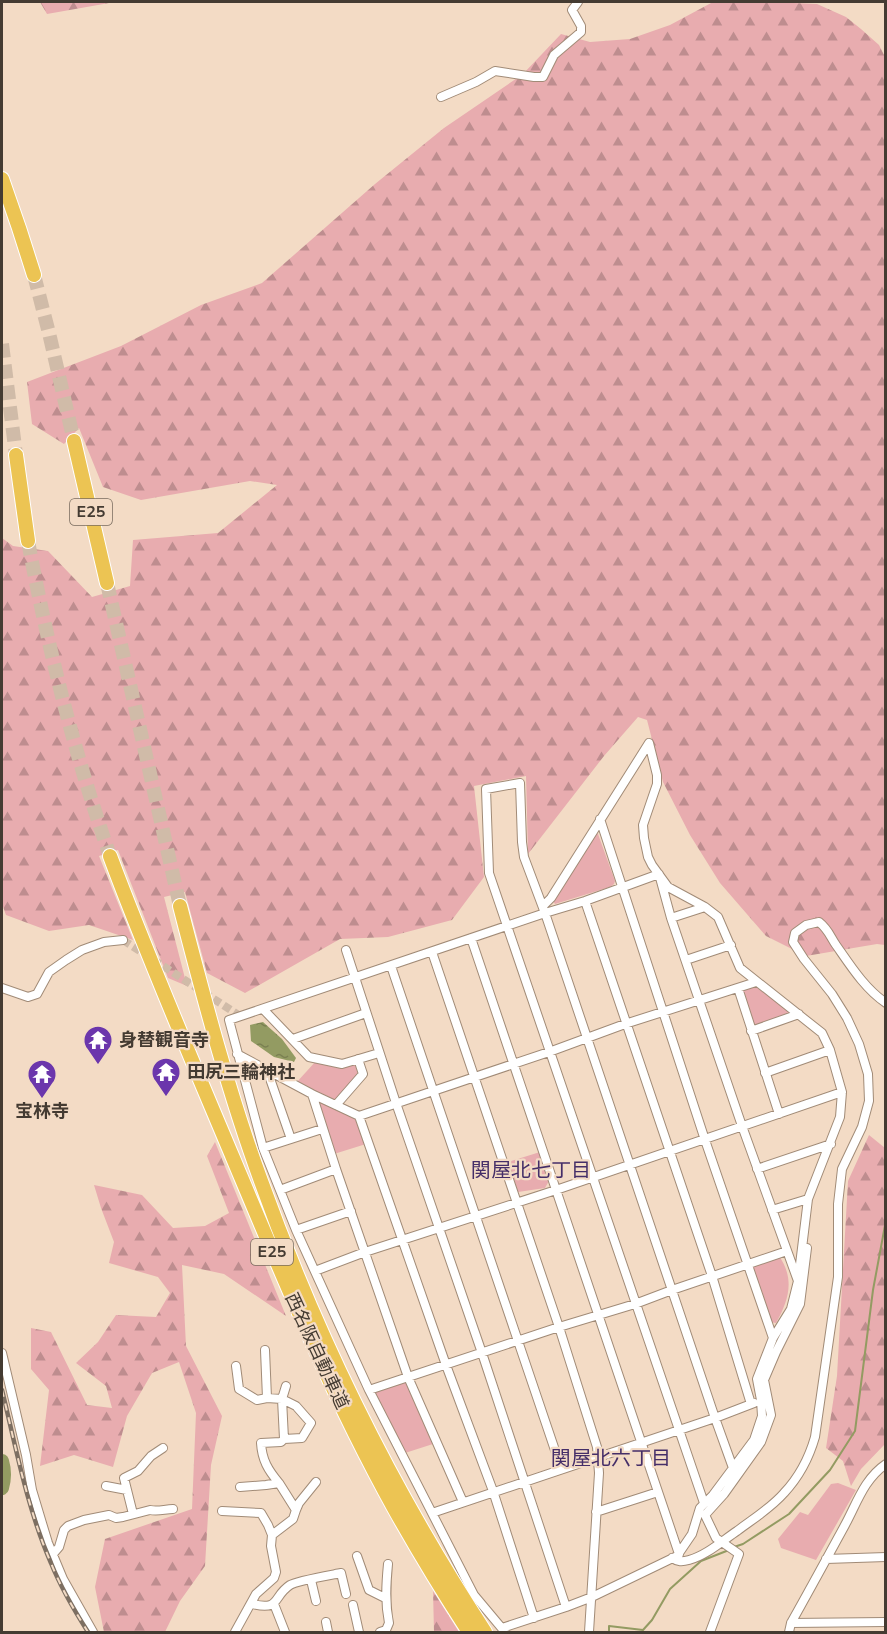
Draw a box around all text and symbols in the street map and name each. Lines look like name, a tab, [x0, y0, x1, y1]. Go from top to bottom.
road number: E25	[70, 499, 112, 525]
temple icon: 身替観音寺	[82, 1024, 114, 1066]
place label: 身替観音寺	[119, 1028, 209, 1052]
temple icon: 田尻三輪神社	[150, 1056, 182, 1098]
temple icon: 宝林寺	[26, 1058, 58, 1100]
place label: 田尻三輪神社	[187, 1060, 295, 1084]
place label: 宝林寺	[15, 1099, 69, 1123]
district label: 関屋北七丁目	[471, 1157, 591, 1184]
road number: E25	[251, 1239, 293, 1265]
street label: 西名阪自動車道	[279, 1289, 355, 1413]
district label: 関屋北六丁目	[551, 1445, 671, 1472]

